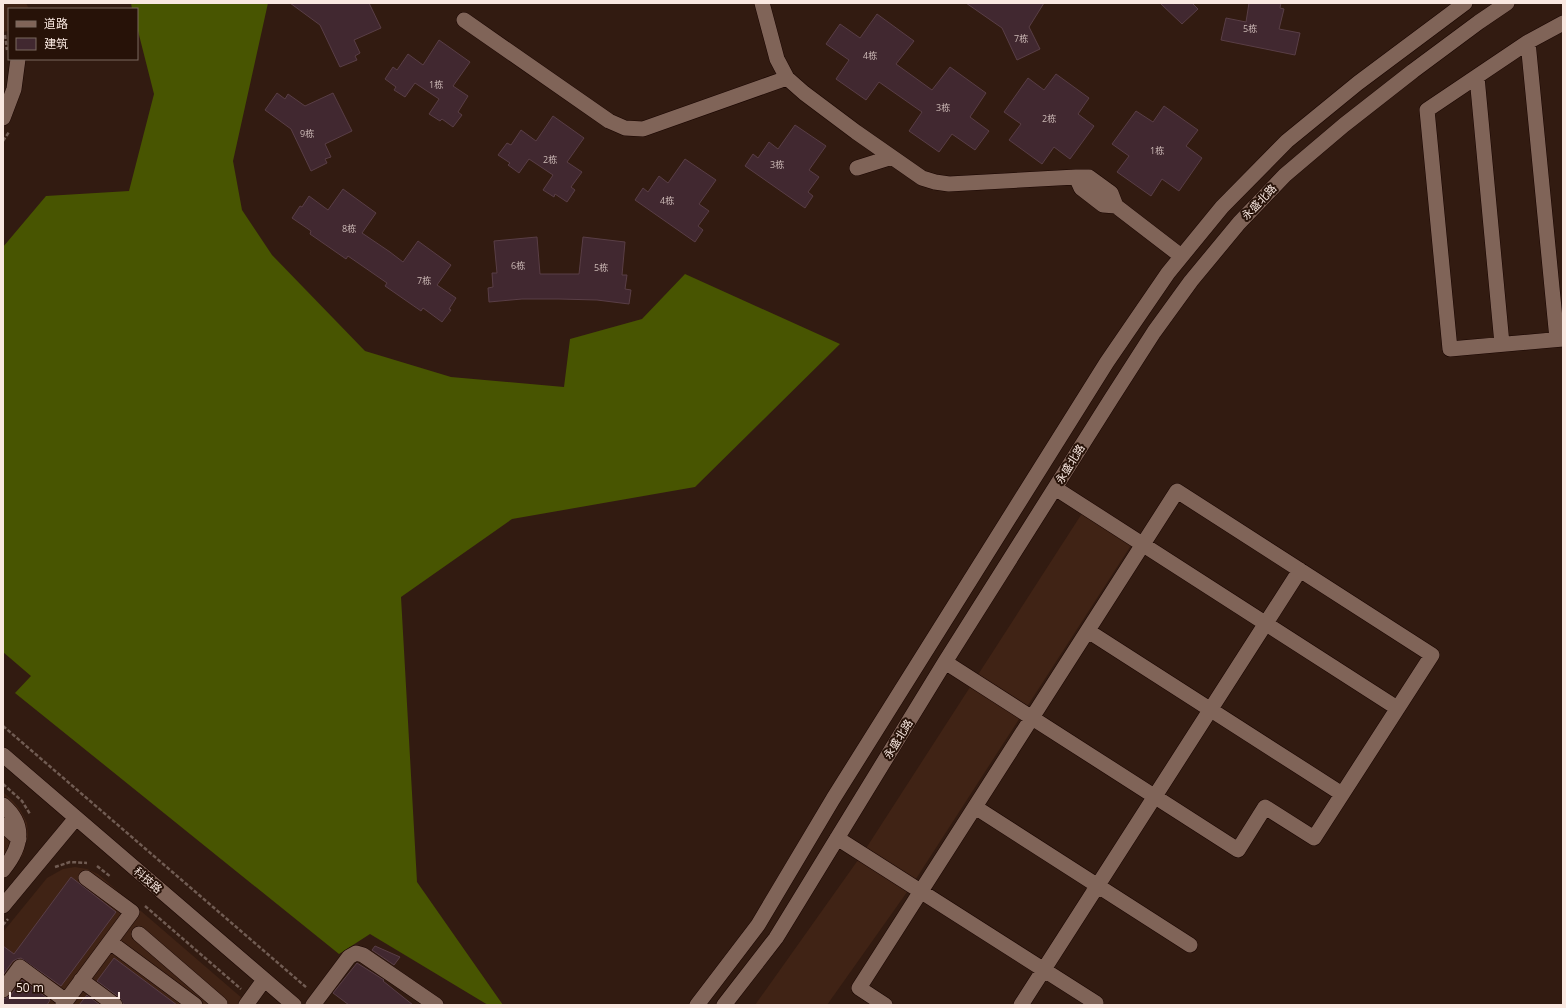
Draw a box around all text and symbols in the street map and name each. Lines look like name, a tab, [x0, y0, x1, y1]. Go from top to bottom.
legend	[8, 8, 138, 60]
text: 道路	[44, 15, 68, 32]
house number: 5栋	[1243, 22, 1257, 35]
house number: 7栋	[1014, 32, 1028, 45]
text: 建筑	[44, 35, 68, 52]
house number: 4栋	[863, 49, 877, 62]
house number: 1栋	[429, 78, 443, 91]
house number: 3栋	[936, 101, 950, 114]
house number: 2栋	[1042, 112, 1056, 125]
house number: 9栋	[300, 127, 314, 140]
house number: 1栋	[1150, 144, 1164, 157]
house number: 2栋	[543, 153, 557, 166]
house number: 3栋	[770, 158, 784, 171]
street label: 永盛北路	[1238, 181, 1279, 223]
house number: 4栋	[660, 194, 674, 207]
house number: 8栋	[342, 222, 356, 235]
house number: 6栋	[511, 259, 525, 272]
house number: 5栋	[594, 261, 608, 274]
house number: 7栋	[417, 274, 431, 287]
street label: 永盛北路	[1052, 441, 1088, 486]
street label: 永盛北路	[880, 716, 916, 761]
street label: 科技路	[131, 863, 166, 896]
scale bar	[10, 974, 119, 1000]
text: 50 m	[16, 979, 44, 996]

